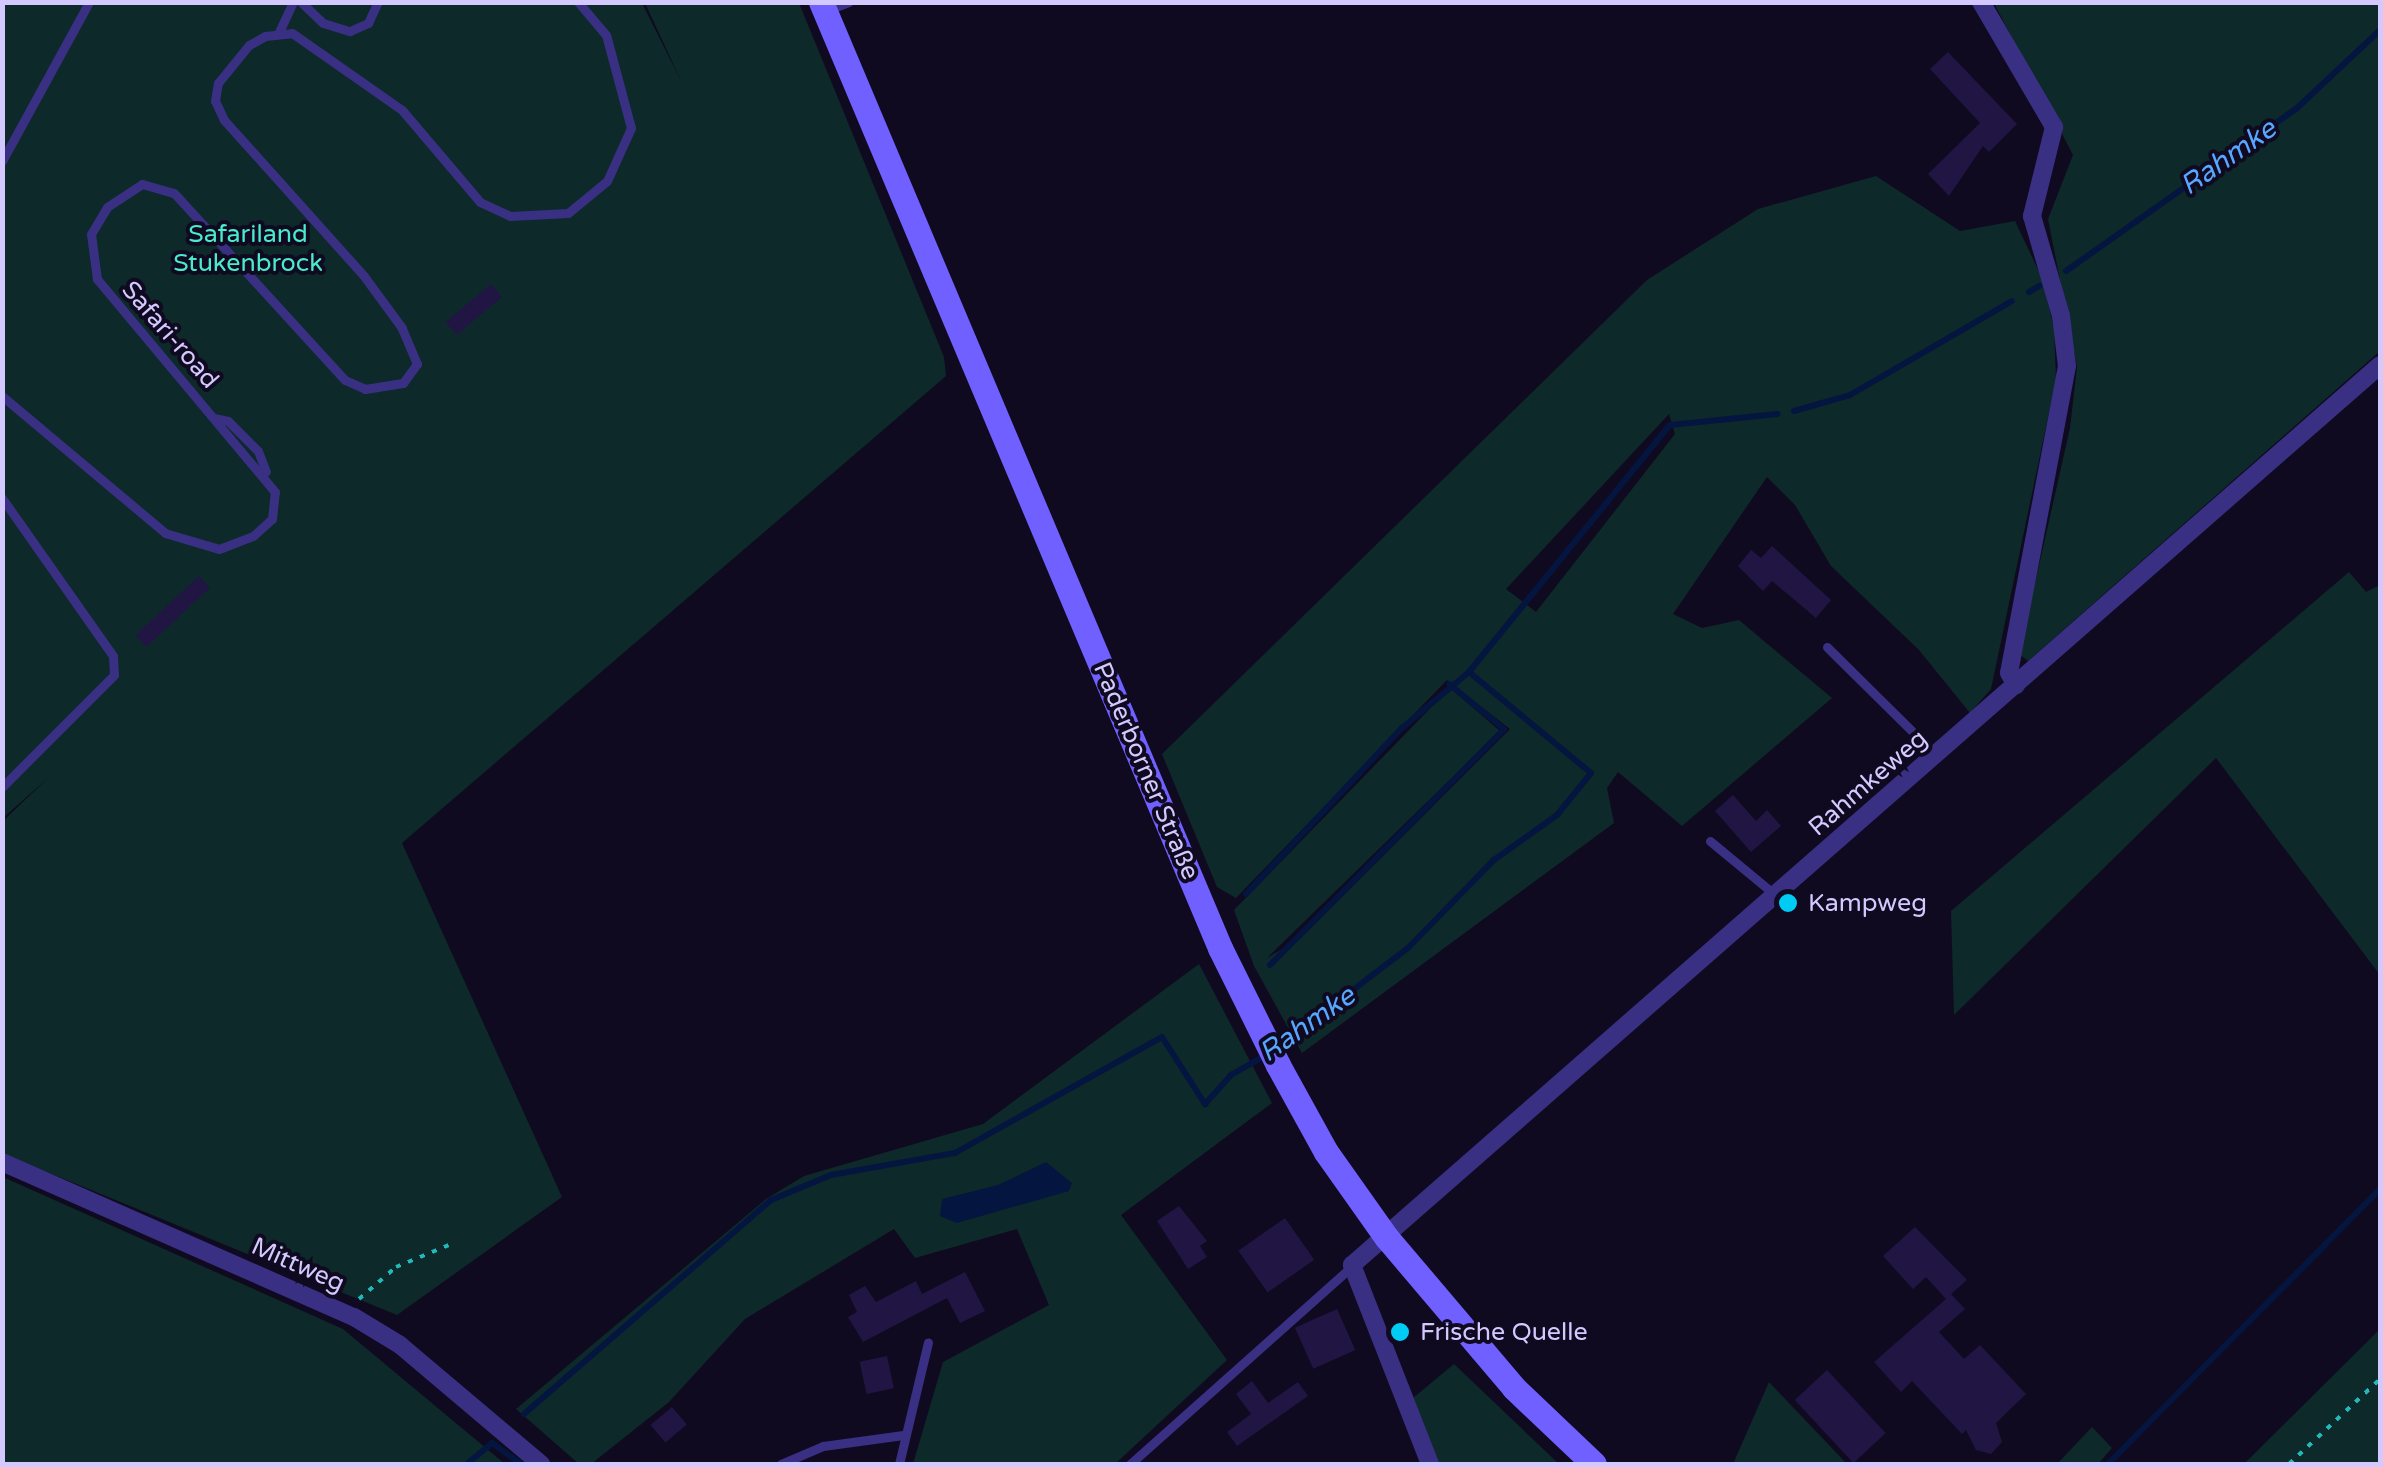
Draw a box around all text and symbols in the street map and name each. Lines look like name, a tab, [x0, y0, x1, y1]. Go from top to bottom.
water label: Rahmke	[2174, 112, 2282, 202]
park label: Safariland Stukenbrock	[173, 220, 323, 279]
street label: Safari-road	[115, 275, 225, 395]
street label: Paderborner Straße	[1087, 658, 1205, 884]
street label: Rahmkeweg	[1803, 723, 1933, 843]
place label: Kampweg	[1808, 888, 1927, 918]
marker: Kampweg	[1777, 892, 1799, 914]
water label: Rahmke	[1253, 979, 1361, 1069]
street label: Mittweg	[247, 1231, 349, 1299]
place label: Frische Quelle	[1420, 1317, 1588, 1347]
marker: Frische Quelle	[1389, 1321, 1411, 1343]

